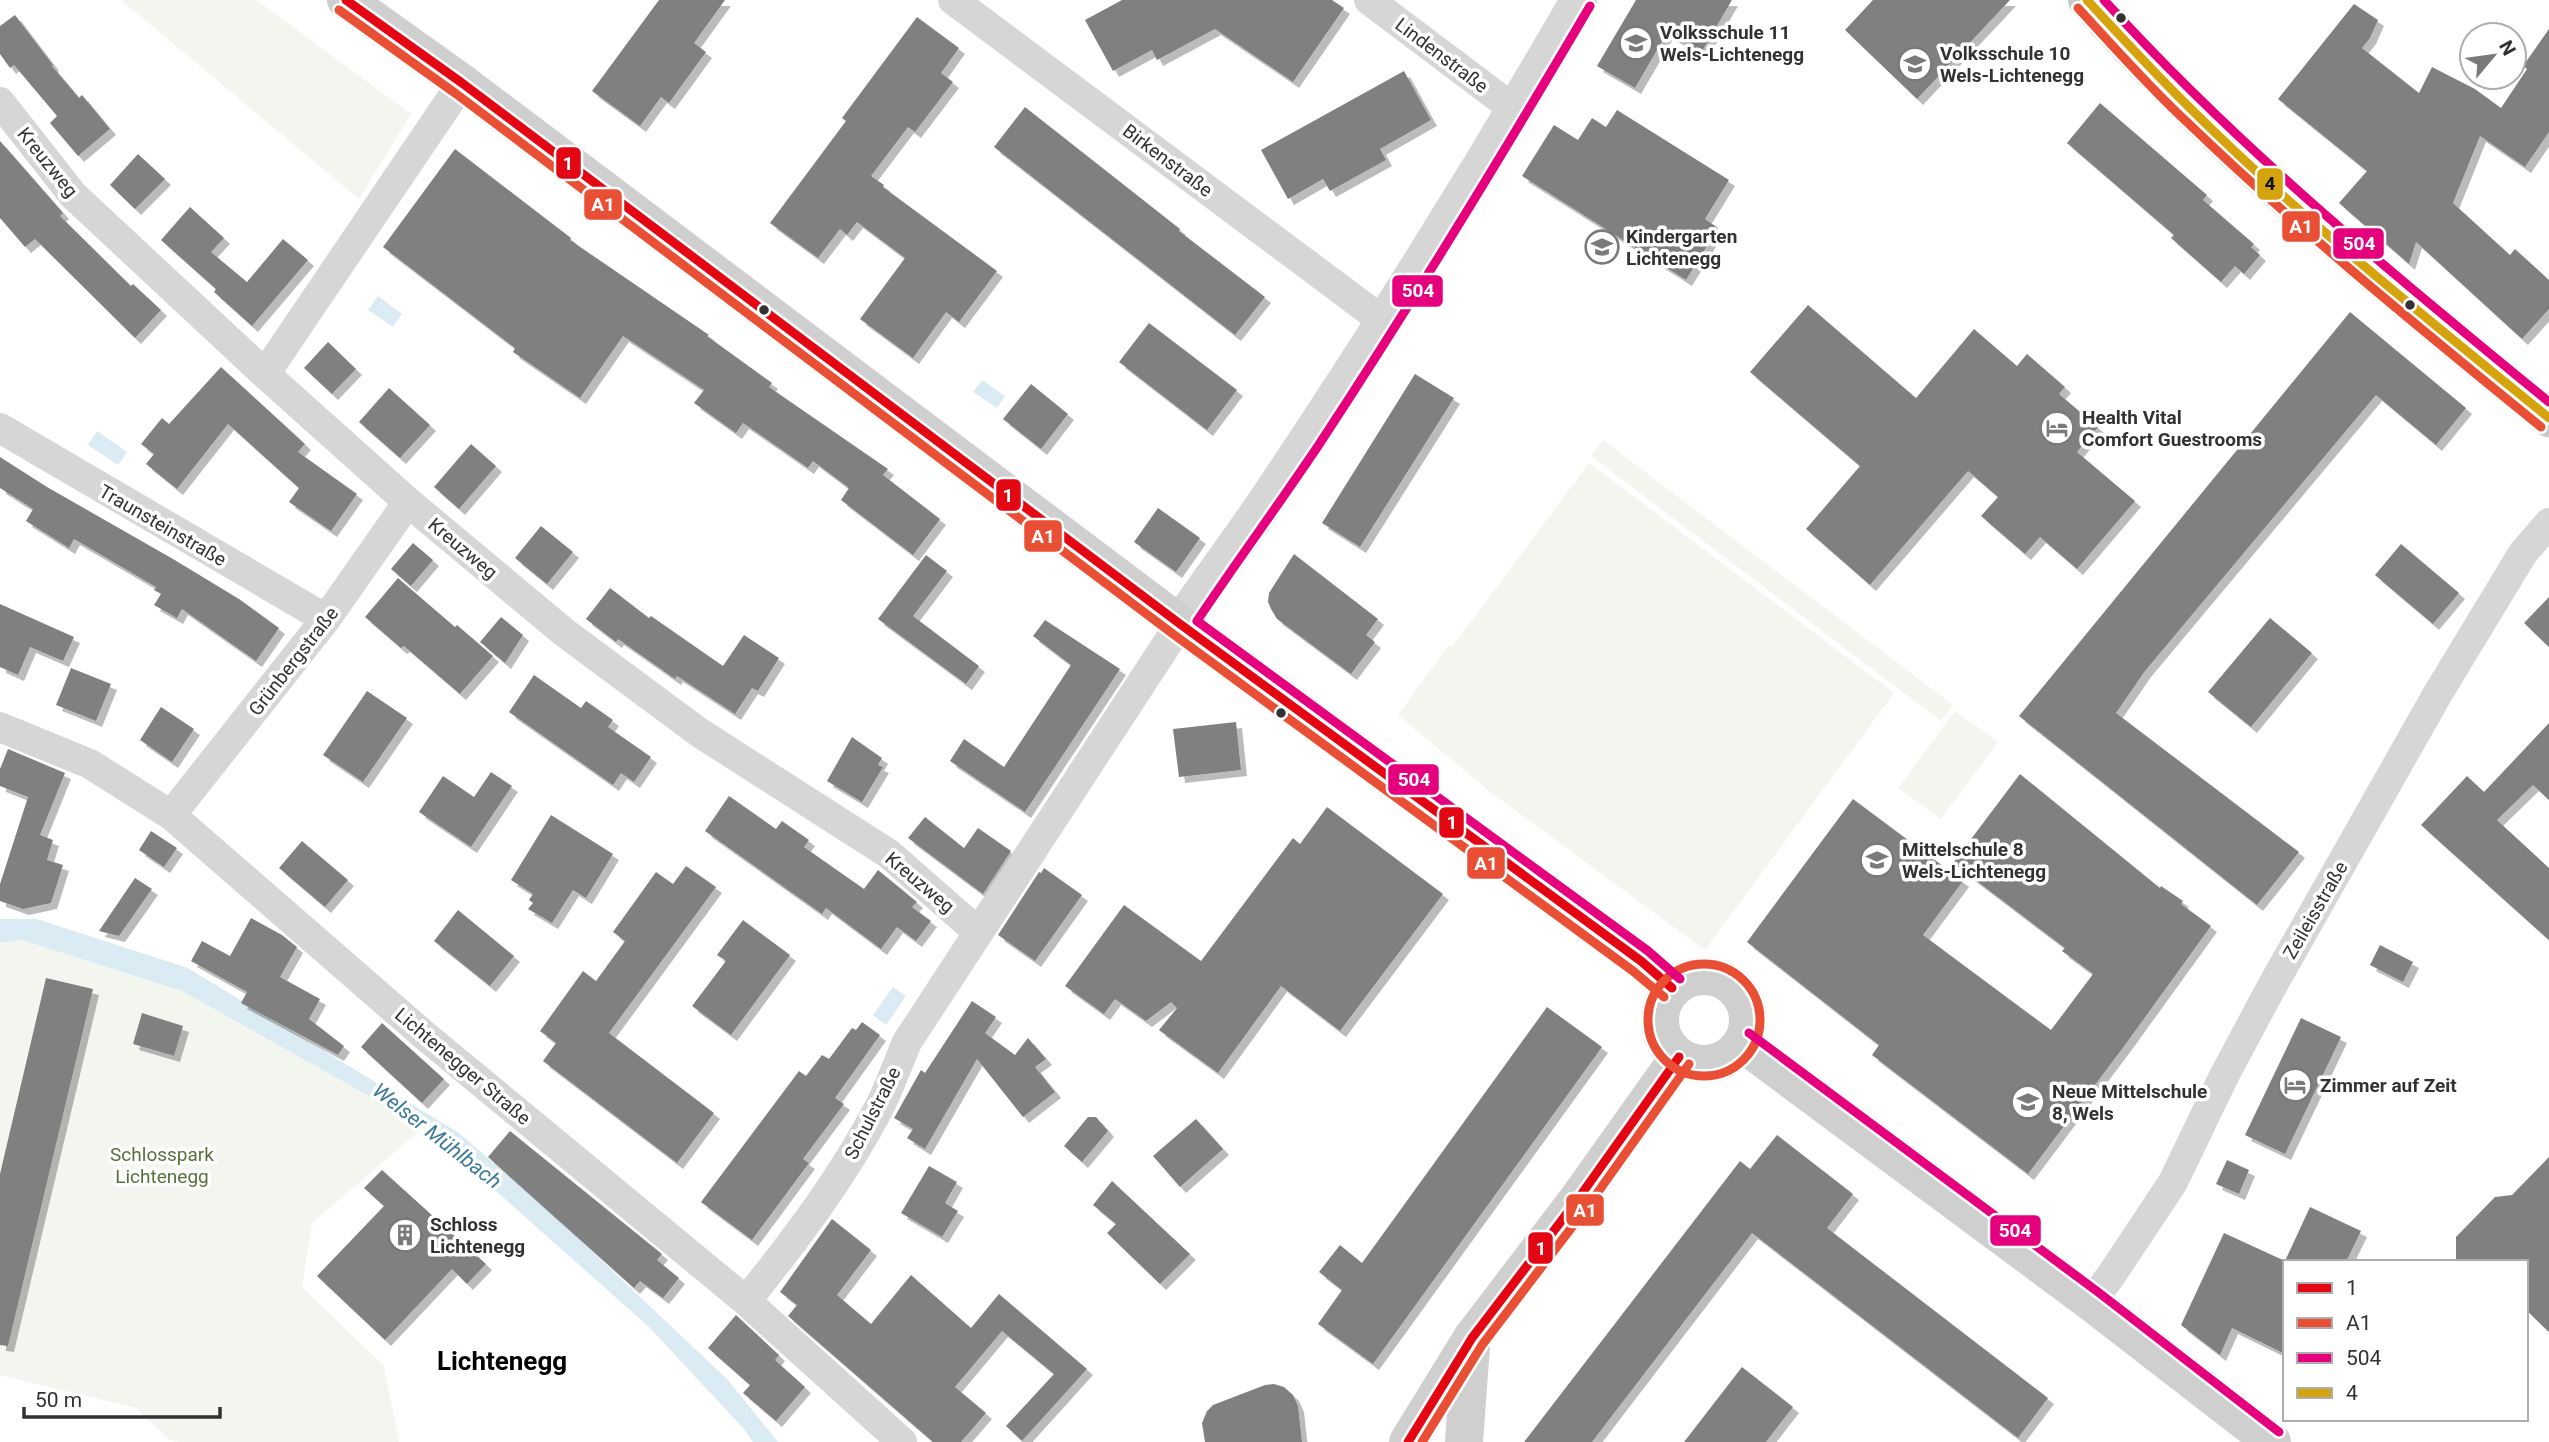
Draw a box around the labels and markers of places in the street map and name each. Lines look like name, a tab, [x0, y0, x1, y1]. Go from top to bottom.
unlabelled marker	[2114, 11, 2128, 25]
place label: Volksschule 11 Wels-Lichtenegg	[1660, 21, 1804, 66]
school or university icon: Volksschule 11 Wels-Lichtenegg	[1617, 24, 1655, 62]
place label: Volksschule 10 Wels-Lichtenegg	[1940, 42, 2084, 87]
school or university icon: Volksschule 10 Wels-Lichtenegg	[1896, 45, 1934, 83]
place label: Kindergarten Lichtenegg	[1626, 225, 1737, 270]
school or university icon: Kindergarten Lichtenegg	[1583, 228, 1621, 266]
unlabelled marker	[2403, 298, 2417, 312]
unlabelled marker	[757, 303, 771, 317]
place label: Health Vital Comfort Guestrooms	[2082, 406, 2262, 451]
hotel icon: Health Vital Comfort Guestrooms	[2038, 409, 2076, 447]
unlabelled marker	[1274, 706, 1288, 720]
place label: Mittelschule 8 Wels-Lichtenegg	[1902, 838, 2046, 883]
school or university icon: Mittelschule 8 Wels-Lichtenegg	[1858, 841, 1896, 879]
hotel icon: Zimmer auf Zeit	[2276, 1066, 2314, 1104]
place label: Zimmer auf Zeit	[2320, 1074, 2457, 1097]
place label: Neue Mittelschule 8, Wels	[2052, 1080, 2207, 1125]
school or university icon: Neue Mittelschule 8, Wels	[2009, 1083, 2047, 1121]
place label: Schloss Lichtenegg	[430, 1213, 525, 1258]
building icon: Schloss Lichtenegg	[386, 1216, 424, 1254]

